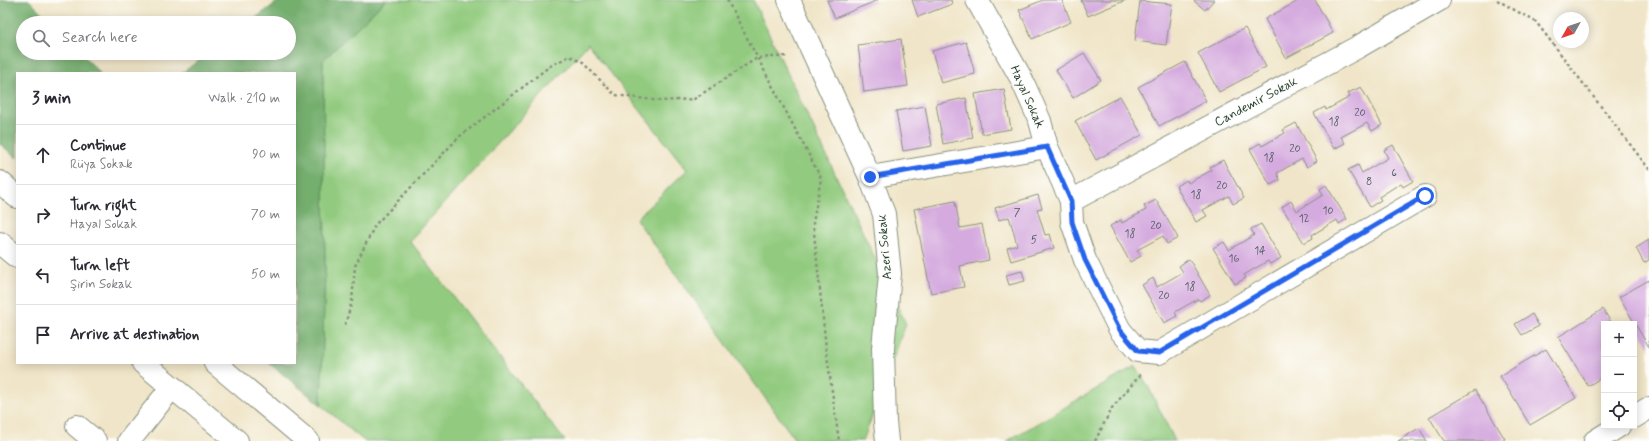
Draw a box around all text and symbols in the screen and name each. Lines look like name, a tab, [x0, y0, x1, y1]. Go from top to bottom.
north arrow	[1553, 12, 1589, 48]
search box	[16, 16, 296, 60]
icon: search	[30, 27, 52, 49]
text: Search here	[62, 28, 138, 48]
street label: Hayal Sokak	[1006, 63, 1049, 132]
street label: Candemir Sokak	[1212, 73, 1301, 131]
text: 3 min	[32, 87, 71, 109]
text: Walk · 210 m	[208, 90, 280, 107]
house number: 20	[1354, 106, 1366, 120]
house number: 18	[1329, 115, 1339, 129]
text: Continue	[70, 136, 126, 156]
house number: 20	[1289, 142, 1301, 156]
icon: ahead	[32, 144, 54, 166]
text: 90 m	[252, 146, 280, 163]
house number: 18	[1264, 151, 1274, 165]
text: Rüya Sokak	[70, 156, 133, 173]
house number: 6	[1391, 166, 1397, 180]
route end	[861, 168, 879, 186]
house number: 8	[1366, 175, 1372, 189]
house number: 20	[1216, 179, 1228, 193]
route start	[1416, 187, 1434, 205]
house number: 18	[1191, 188, 1201, 202]
text: Turn right	[70, 196, 137, 216]
icon: right	[32, 204, 54, 226]
house number: 10	[1322, 204, 1334, 218]
text: 70 m	[251, 206, 280, 223]
house number: 7	[1014, 206, 1021, 220]
house number: 12	[1299, 212, 1310, 226]
street label: Azeri Sokak	[874, 213, 896, 280]
text: Hayal Sokak	[70, 216, 137, 233]
house number: 20	[1150, 219, 1162, 233]
house number: 18	[1125, 227, 1135, 241]
house number: 5	[1031, 233, 1038, 247]
house number: 14	[1254, 244, 1266, 258]
house number: 16	[1229, 252, 1240, 266]
text: Turn left	[70, 256, 130, 276]
icon: left	[32, 264, 54, 286]
text: 50 m	[251, 266, 280, 283]
text: Şirin Sokak	[70, 276, 132, 293]
house number: 18	[1185, 280, 1195, 294]
house number: 20	[1158, 289, 1170, 303]
map controls	[1601, 321, 1637, 429]
button: +	[1601, 321, 1637, 357]
icon: arrive	[32, 324, 54, 346]
text: Arrive at destination	[70, 325, 199, 345]
button: −	[1601, 357, 1637, 393]
button: locate	[1601, 393, 1637, 429]

